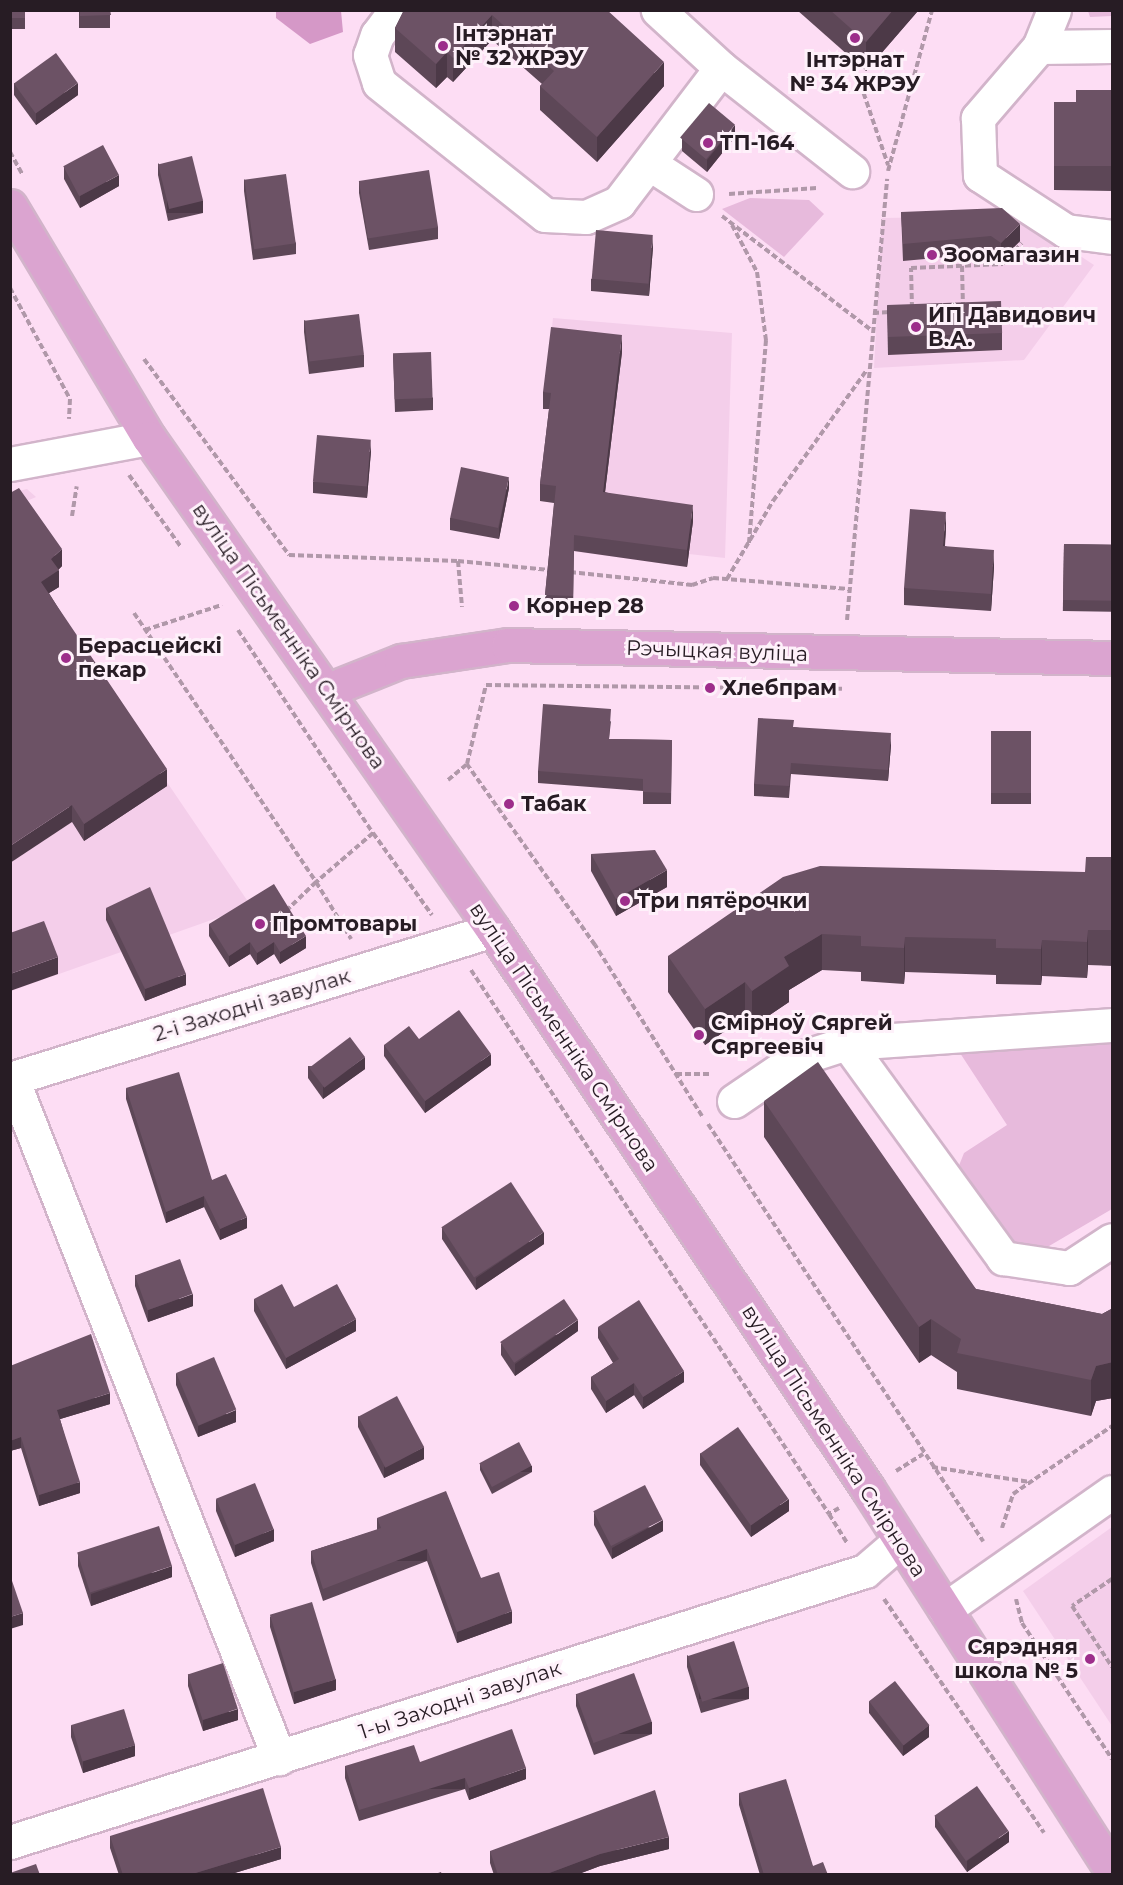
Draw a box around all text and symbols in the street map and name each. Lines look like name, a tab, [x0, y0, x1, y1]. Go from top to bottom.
place label: Інтэрнат № 32 ЖРЭУ	[455, 21, 584, 71]
marker: Інтэрнат № 34 ЖРЭУ	[848, 31, 862, 45]
marker: Інтэрнат № 32 ЖРЭУ	[436, 39, 450, 53]
place label: Інтэрнат № 34 ЖРЭУ	[789, 47, 921, 97]
place label: ТП-164	[720, 130, 794, 156]
marker: ТП-164	[701, 136, 715, 150]
place label: Зоомагазин	[944, 242, 1080, 268]
marker: Зоомагазин	[925, 248, 939, 262]
place label: ИП Давидович В.А.	[928, 302, 1096, 352]
marker: ИП Давидович В.А.	[909, 320, 923, 334]
street label: вуліца Пісьменніка Смірнова	[187, 498, 391, 774]
place label: Корнер 28	[526, 593, 644, 619]
marker: Корнер 28	[507, 599, 521, 613]
place label: Берасцейскі пекар	[78, 633, 222, 683]
street label: Рэчыцкая вуліца	[626, 635, 808, 667]
marker: Берасцейскі пекар	[59, 651, 73, 665]
place label: Хлебпрам	[722, 675, 837, 701]
marker: Хлебпрам	[703, 681, 717, 695]
place label: Табак	[521, 791, 587, 817]
marker: Табак	[502, 797, 516, 811]
place label: Три пятёрочки	[637, 888, 807, 914]
marker: Три пятёрочки	[618, 894, 632, 908]
street label: вуліца Пісьменніка Смірнова	[464, 898, 664, 1176]
place label: Промтовары	[272, 911, 417, 937]
marker: Промтовары	[253, 917, 267, 931]
street label: 2-і Заходні завулак	[151, 963, 353, 1047]
place label: Смірноў Сяргей Сяргеевіч	[711, 1010, 893, 1060]
marker: Смірноў Сяргей Сяргеевіч	[692, 1028, 706, 1042]
street label: вуліца Пісьменніка Смірнова	[736, 1300, 932, 1582]
place label: Сярэдняя школа № 5	[954, 1634, 1078, 1684]
marker: Сярэдняя школа № 5	[1083, 1652, 1097, 1666]
street label: 1-ы Заходні завулак	[356, 1655, 564, 1745]

